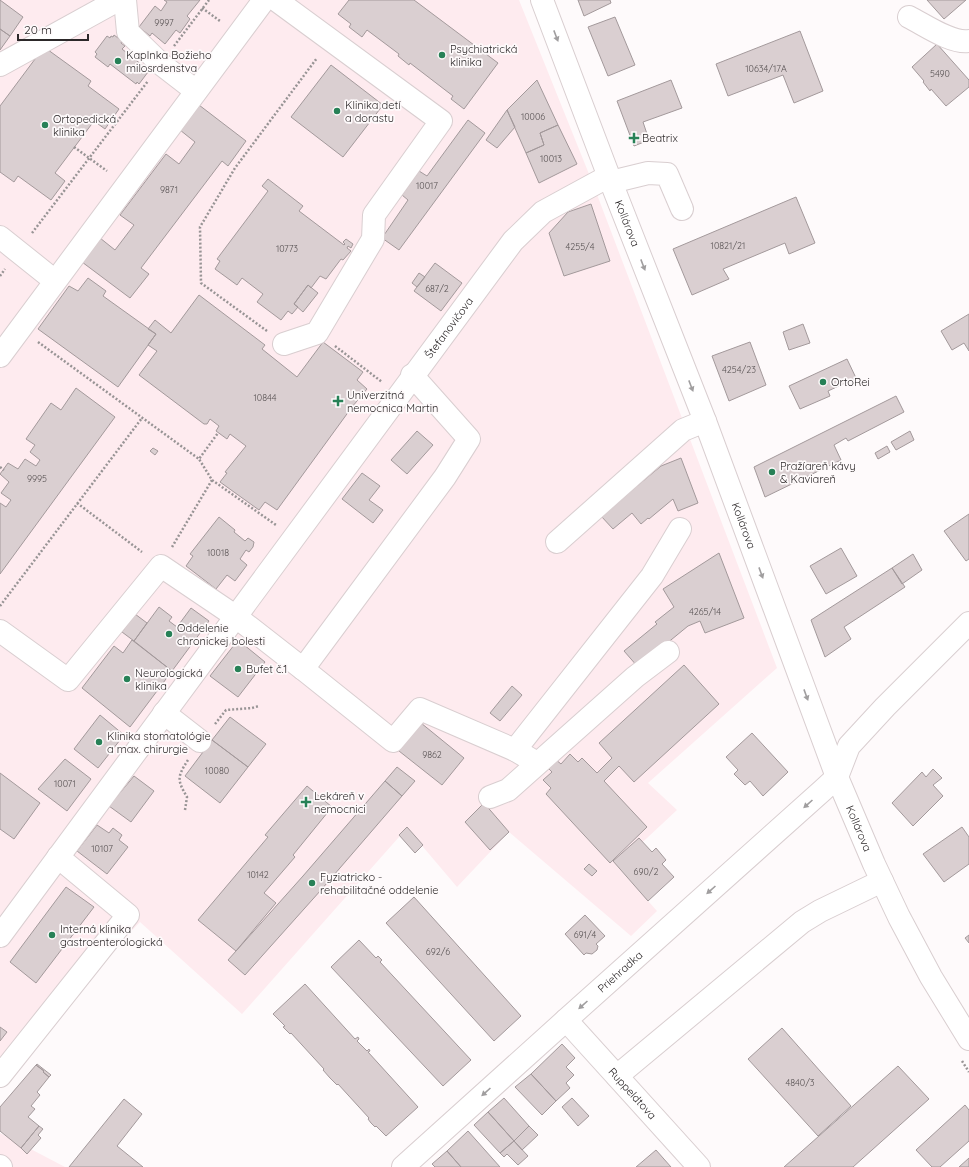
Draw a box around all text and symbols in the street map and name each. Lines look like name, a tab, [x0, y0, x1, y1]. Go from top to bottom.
scale bar	[18, 16, 88, 42]
house number: 9997	[154, 17, 174, 28]
text: 20 m	[24, 22, 52, 37]
one-way arrow	[554, 31, 560, 43]
place label: Psychiatrická klinika	[450, 42, 517, 69]
place label: Kaplnka Božieho milosrdenstva	[126, 48, 212, 75]
marker: Psychiatrická klinika	[437, 50, 447, 60]
marker: Kaplnka Božieho milosrdenstva	[113, 56, 123, 66]
house number: 10634/17A	[745, 63, 787, 74]
house number: 5490	[930, 68, 950, 79]
place label: Klinika detí a dorastu	[345, 98, 401, 125]
marker: Klinika detí a dorastu	[332, 106, 342, 116]
house number: 10006	[521, 111, 545, 122]
place label: Ortopedická klinika	[53, 112, 116, 139]
marker: Ortopedická klinika	[40, 120, 50, 130]
place label: Beatrix	[642, 131, 678, 145]
marker: Beatrix	[629, 133, 639, 143]
house number: 10013	[540, 153, 562, 164]
house number: 10017	[416, 180, 438, 191]
house number: 9871	[160, 184, 178, 195]
street label: Kollárova	[612, 198, 643, 248]
house number: 10821/21	[711, 240, 745, 251]
house number: 4255/4	[566, 241, 595, 252]
house number: 10773	[276, 243, 298, 254]
one-way arrow	[641, 259, 647, 271]
house number: 687/2	[425, 283, 449, 294]
street label: Štefanovičova	[422, 294, 476, 361]
house number: 4254/23	[722, 364, 756, 375]
place label: OrtoRei	[831, 375, 870, 389]
marker: OrtoRei	[818, 377, 828, 387]
one-way arrow	[688, 380, 694, 392]
place label: Univerzitná nemocnica Martin	[347, 388, 438, 415]
house number: 10844	[253, 392, 277, 403]
marker: Univerzitná nemocnica Martin	[332, 395, 344, 407]
place label: Pražíareň kávy & Kaviareň	[780, 459, 856, 486]
marker: Pražíareň kávy & Kaviareň	[767, 467, 777, 477]
house number: 9995	[27, 473, 47, 484]
street label: Kollárova	[729, 500, 759, 551]
house number: 10018	[207, 547, 229, 558]
one-way arrow	[758, 567, 764, 579]
house number: 4265/14	[689, 606, 721, 617]
place label: Oddelenie chronickej bolesti	[177, 621, 265, 648]
marker: Oddelenie chronickej bolesti	[164, 629, 174, 639]
place label: Bufet č.1	[246, 662, 287, 676]
marker: Bufet č.1	[233, 664, 243, 674]
place label: Neurologická klinika	[135, 666, 203, 693]
marker: Neurologická klinika	[122, 674, 132, 684]
one-way arrow	[803, 689, 809, 701]
place label: Klinika stomatológie a max. chirurgie	[107, 729, 211, 756]
marker: Klinika stomatológie a max. chirurgie	[94, 737, 104, 747]
house number: 9862	[422, 749, 442, 760]
house number: 10080	[205, 765, 229, 776]
house number: 10071	[54, 778, 76, 789]
place label: Lekáreň v nemocnici	[314, 789, 366, 816]
marker: Lekáreň v nemocnici	[301, 797, 311, 807]
one-way arrow	[803, 799, 813, 809]
street label: Kollárova	[843, 803, 875, 854]
house number: 10107	[91, 843, 113, 854]
house number: 690/2	[634, 866, 658, 877]
house number: 10142	[247, 869, 269, 880]
place label: Fyziatricko - rehabilitačné oddelenie	[320, 870, 438, 897]
marker: Fyziatricko - rehabilitačné oddelenie	[307, 878, 317, 888]
one-way arrow	[706, 886, 716, 895]
place label: Interná klinika gastroenterologická	[60, 922, 163, 949]
house number: 691/4	[574, 929, 597, 940]
marker: Interná klinika gastroenterologická	[47, 930, 57, 940]
house number: 692/6	[426, 946, 450, 957]
street label: Priehradka	[595, 948, 645, 995]
one-way arrow	[577, 1000, 588, 1009]
street label: Ruppeldtova	[605, 1065, 659, 1122]
house number: 4840/3	[785, 1077, 815, 1088]
one-way arrow	[481, 1087, 491, 1097]

